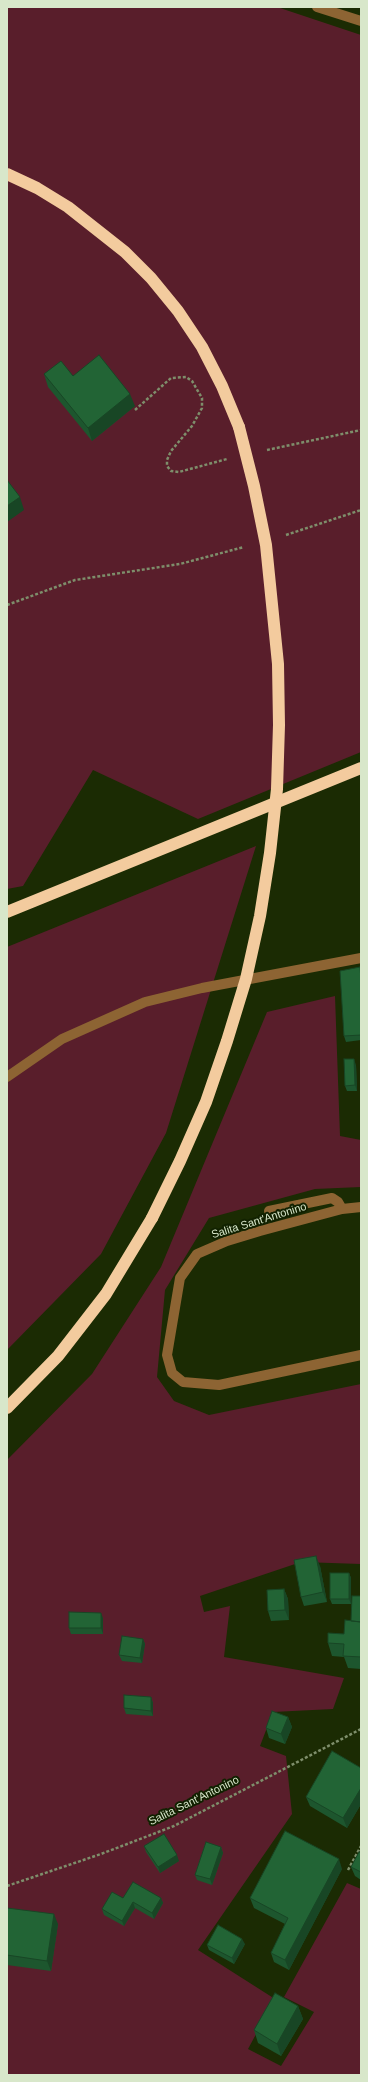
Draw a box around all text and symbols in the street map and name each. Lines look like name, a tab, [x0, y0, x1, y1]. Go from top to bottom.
street label: Salita Sant'Antonino	[210, 1200, 308, 1242]
street label: Salita Sant'Antonino	[147, 1773, 241, 1829]

